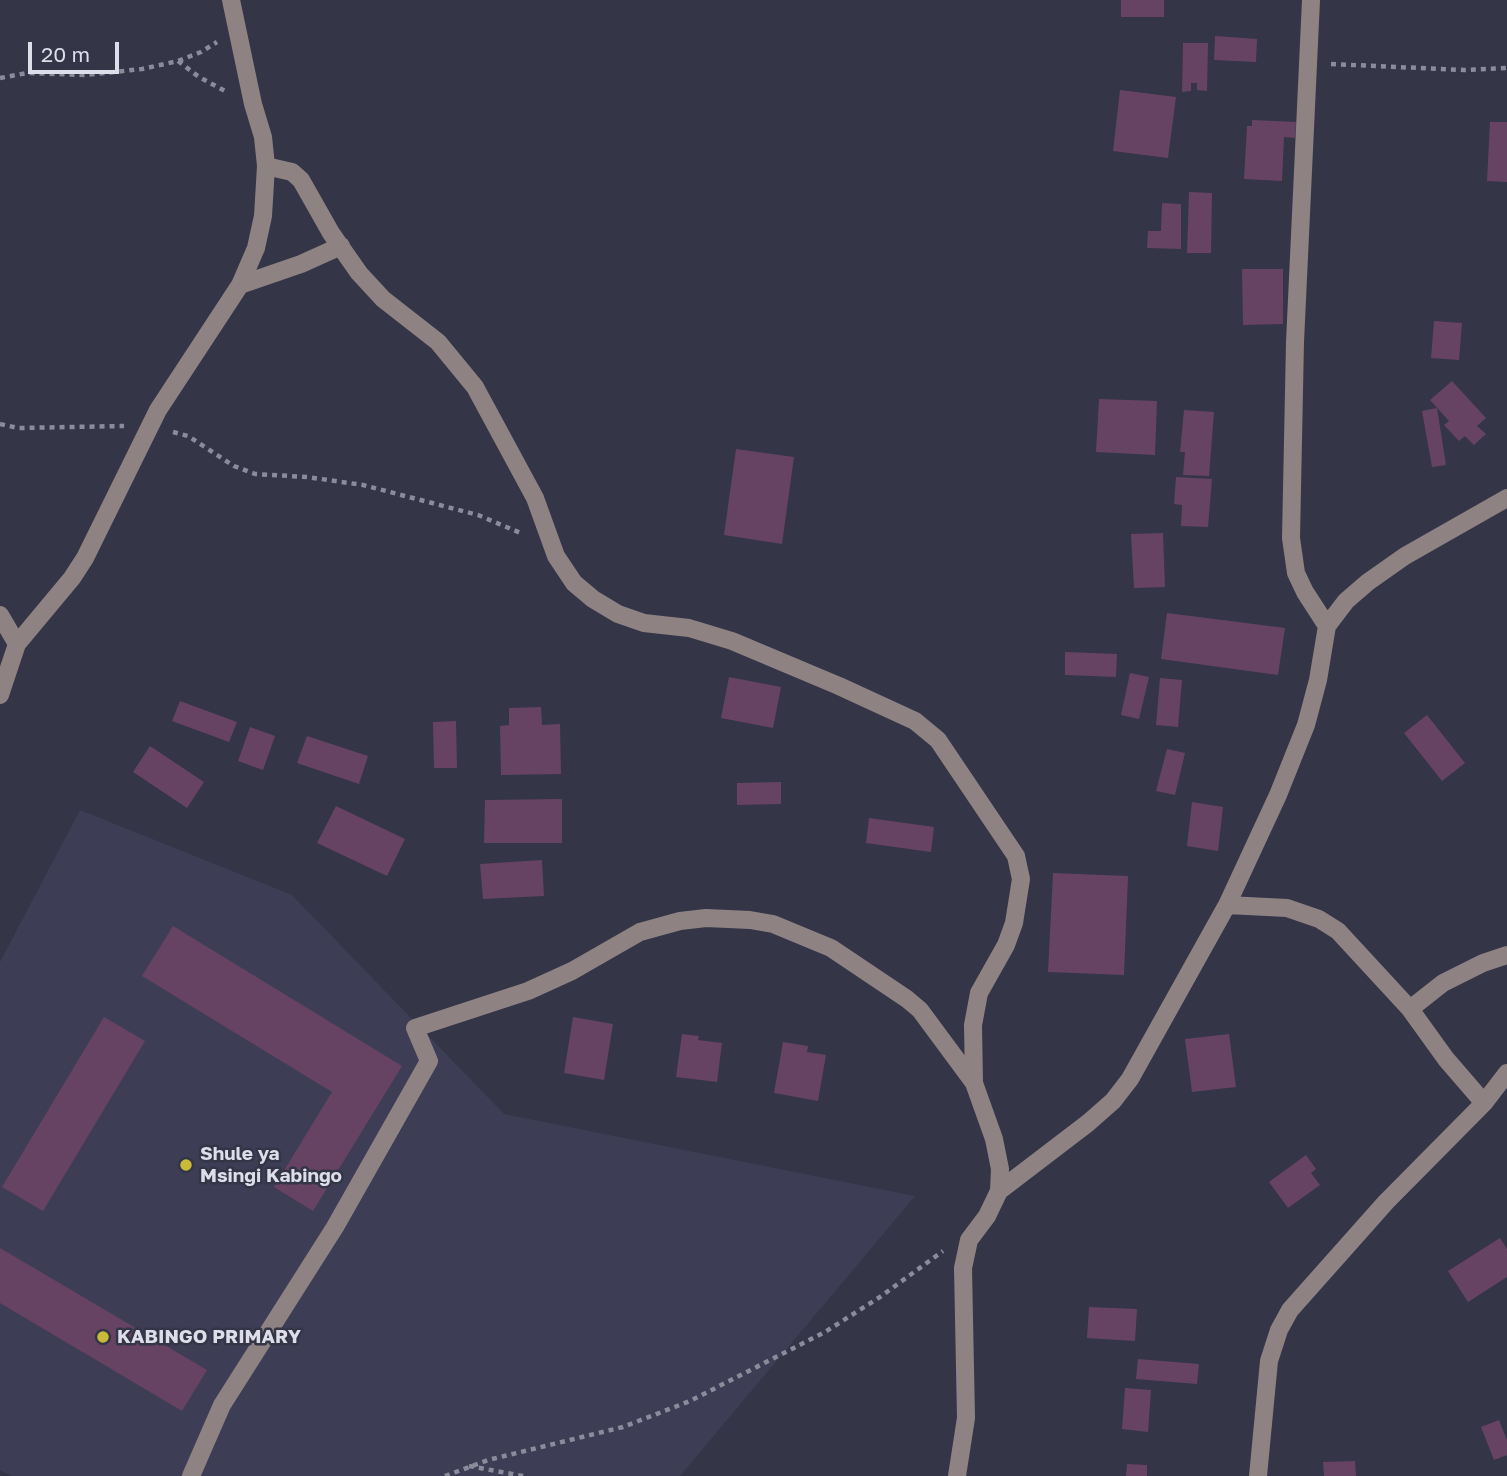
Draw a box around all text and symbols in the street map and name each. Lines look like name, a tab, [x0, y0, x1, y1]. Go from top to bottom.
scale bar	[32, 28, 122, 72]
text: 20 m	[41, 41, 90, 67]
place label: Shule ya Msingi Kabingo	[200, 1143, 342, 1187]
marker: Shule ya Msingi Kabingo	[178, 1157, 194, 1173]
place label: KABINGO PRIMARY	[117, 1326, 301, 1348]
marker: KABINGO PRIMARY	[95, 1329, 111, 1345]

